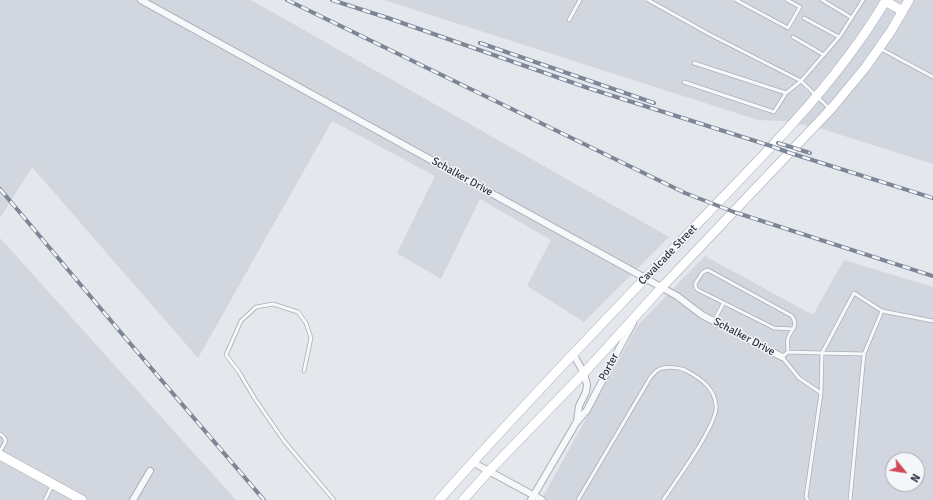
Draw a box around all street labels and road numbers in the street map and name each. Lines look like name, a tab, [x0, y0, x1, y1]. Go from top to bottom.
street label: Schalker Drive	[429, 155, 495, 199]
street label: Cavalcade Street	[636, 222, 700, 288]
street label: Schalker Drive	[711, 315, 777, 359]
street label: Porter	[596, 351, 622, 383]

